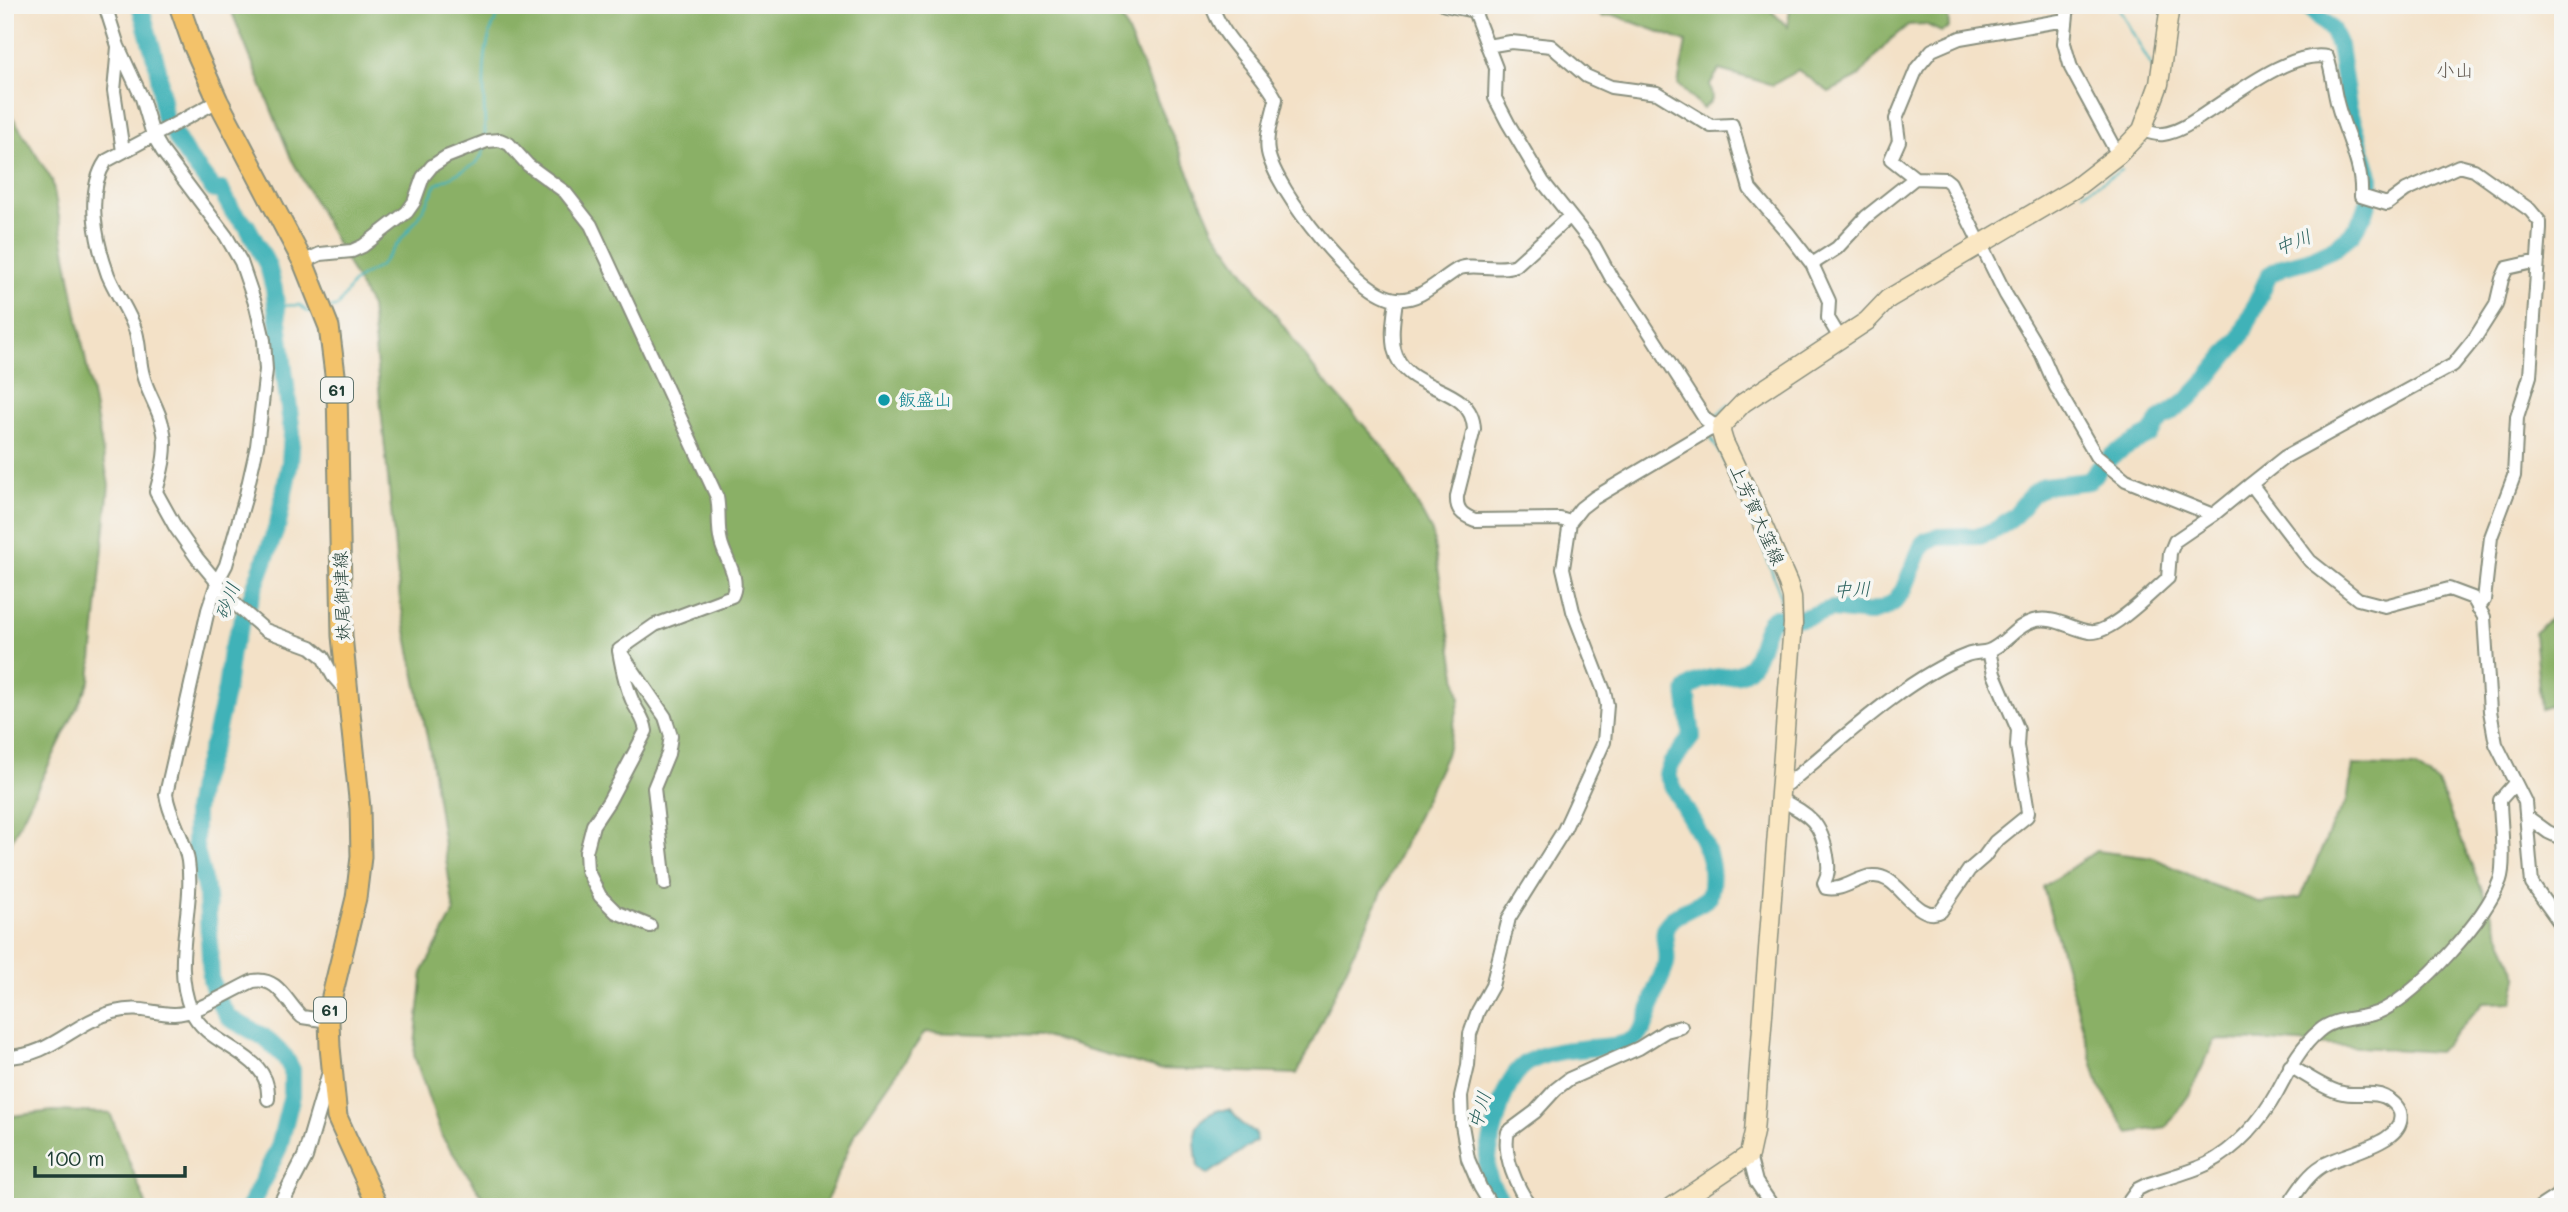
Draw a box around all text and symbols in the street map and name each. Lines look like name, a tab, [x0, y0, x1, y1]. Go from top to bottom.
district label: 小山	[2436, 57, 2474, 82]
water label: 中川	[2271, 223, 2315, 260]
road number: 61	[321, 378, 353, 402]
place label: 飯盛山	[898, 387, 952, 411]
marker: 飯盛山	[876, 392, 892, 408]
street label: 上芳賀大窪線	[1725, 460, 1791, 569]
street label: 妹尾御津線	[327, 551, 355, 641]
water label: 中川	[1833, 575, 1871, 602]
water label: 砂川	[208, 579, 245, 623]
road number: 61	[314, 998, 346, 1022]
water label: 中川	[1461, 1088, 1496, 1132]
scale bar	[35, 1135, 186, 1179]
text: 100 m	[46, 1144, 105, 1171]

